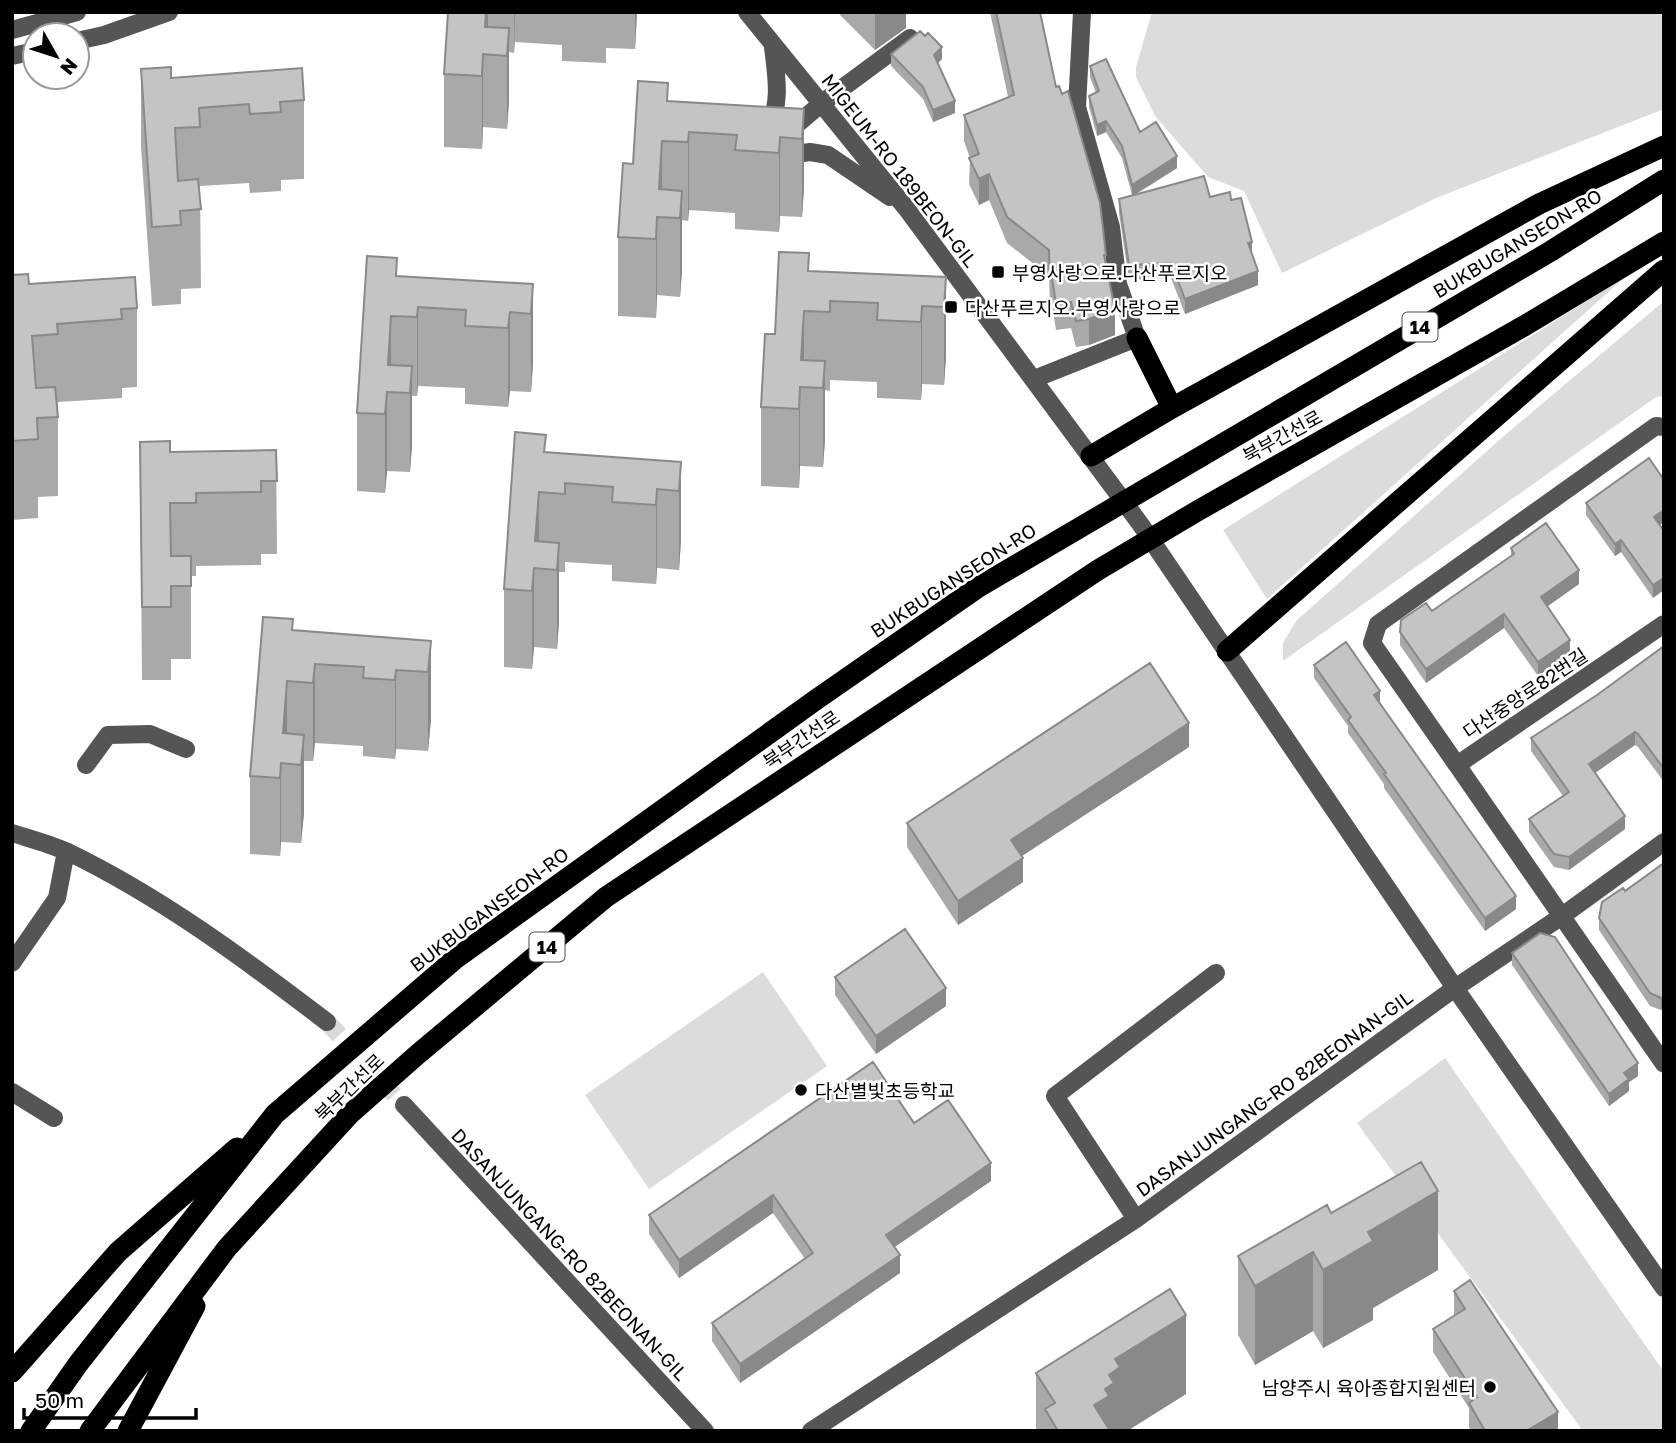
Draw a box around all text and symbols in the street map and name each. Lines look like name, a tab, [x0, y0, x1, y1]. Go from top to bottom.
north arrow	[21, 21, 91, 91]
text: N	[56, 54, 83, 80]
street label: MIGEUM-RO 189BEON-GIL	[817, 69, 983, 271]
street label: BUKBUGANSEON-RO	[1428, 183, 1606, 303]
place label: 부영사랑으로.다산푸르지오	[1012, 261, 1227, 284]
marker: 부영사랑으로.다산푸르지오	[990, 264, 1006, 280]
place label: 다산푸르지오.부영사랑으로	[965, 296, 1180, 319]
marker: 다산푸르지오.부영사랑으로	[943, 299, 959, 315]
road number: 14	[1402, 312, 1438, 342]
street label: 북부간선로	[1238, 405, 1326, 467]
street label: BUKBUGANSEON-RO	[866, 518, 1040, 642]
street label: 다산중앙로82번길	[1458, 643, 1592, 743]
street label: 북부간선로	[758, 705, 844, 773]
street label: BUKBUGANSEON-RO	[405, 842, 573, 976]
road number: 14	[530, 932, 564, 962]
street label: DASANJUNGANG-RO 82BEONAN-GIL	[1131, 985, 1417, 1201]
street label: 북부간선로	[310, 1048, 388, 1126]
place label: 다산별빛초등학교	[815, 1079, 955, 1102]
marker: 다산별빛초등학교	[793, 1082, 809, 1098]
street label: DASANJUNGANG-RO 82BEONAN-GIL	[447, 1123, 693, 1385]
scale bar	[24, 1376, 196, 1420]
place label: 남양주시 육아종합지원센터	[1261, 1376, 1476, 1399]
marker: 남양주시 육아종합지원센터	[1482, 1379, 1498, 1395]
text: 50 m	[35, 1387, 84, 1413]

